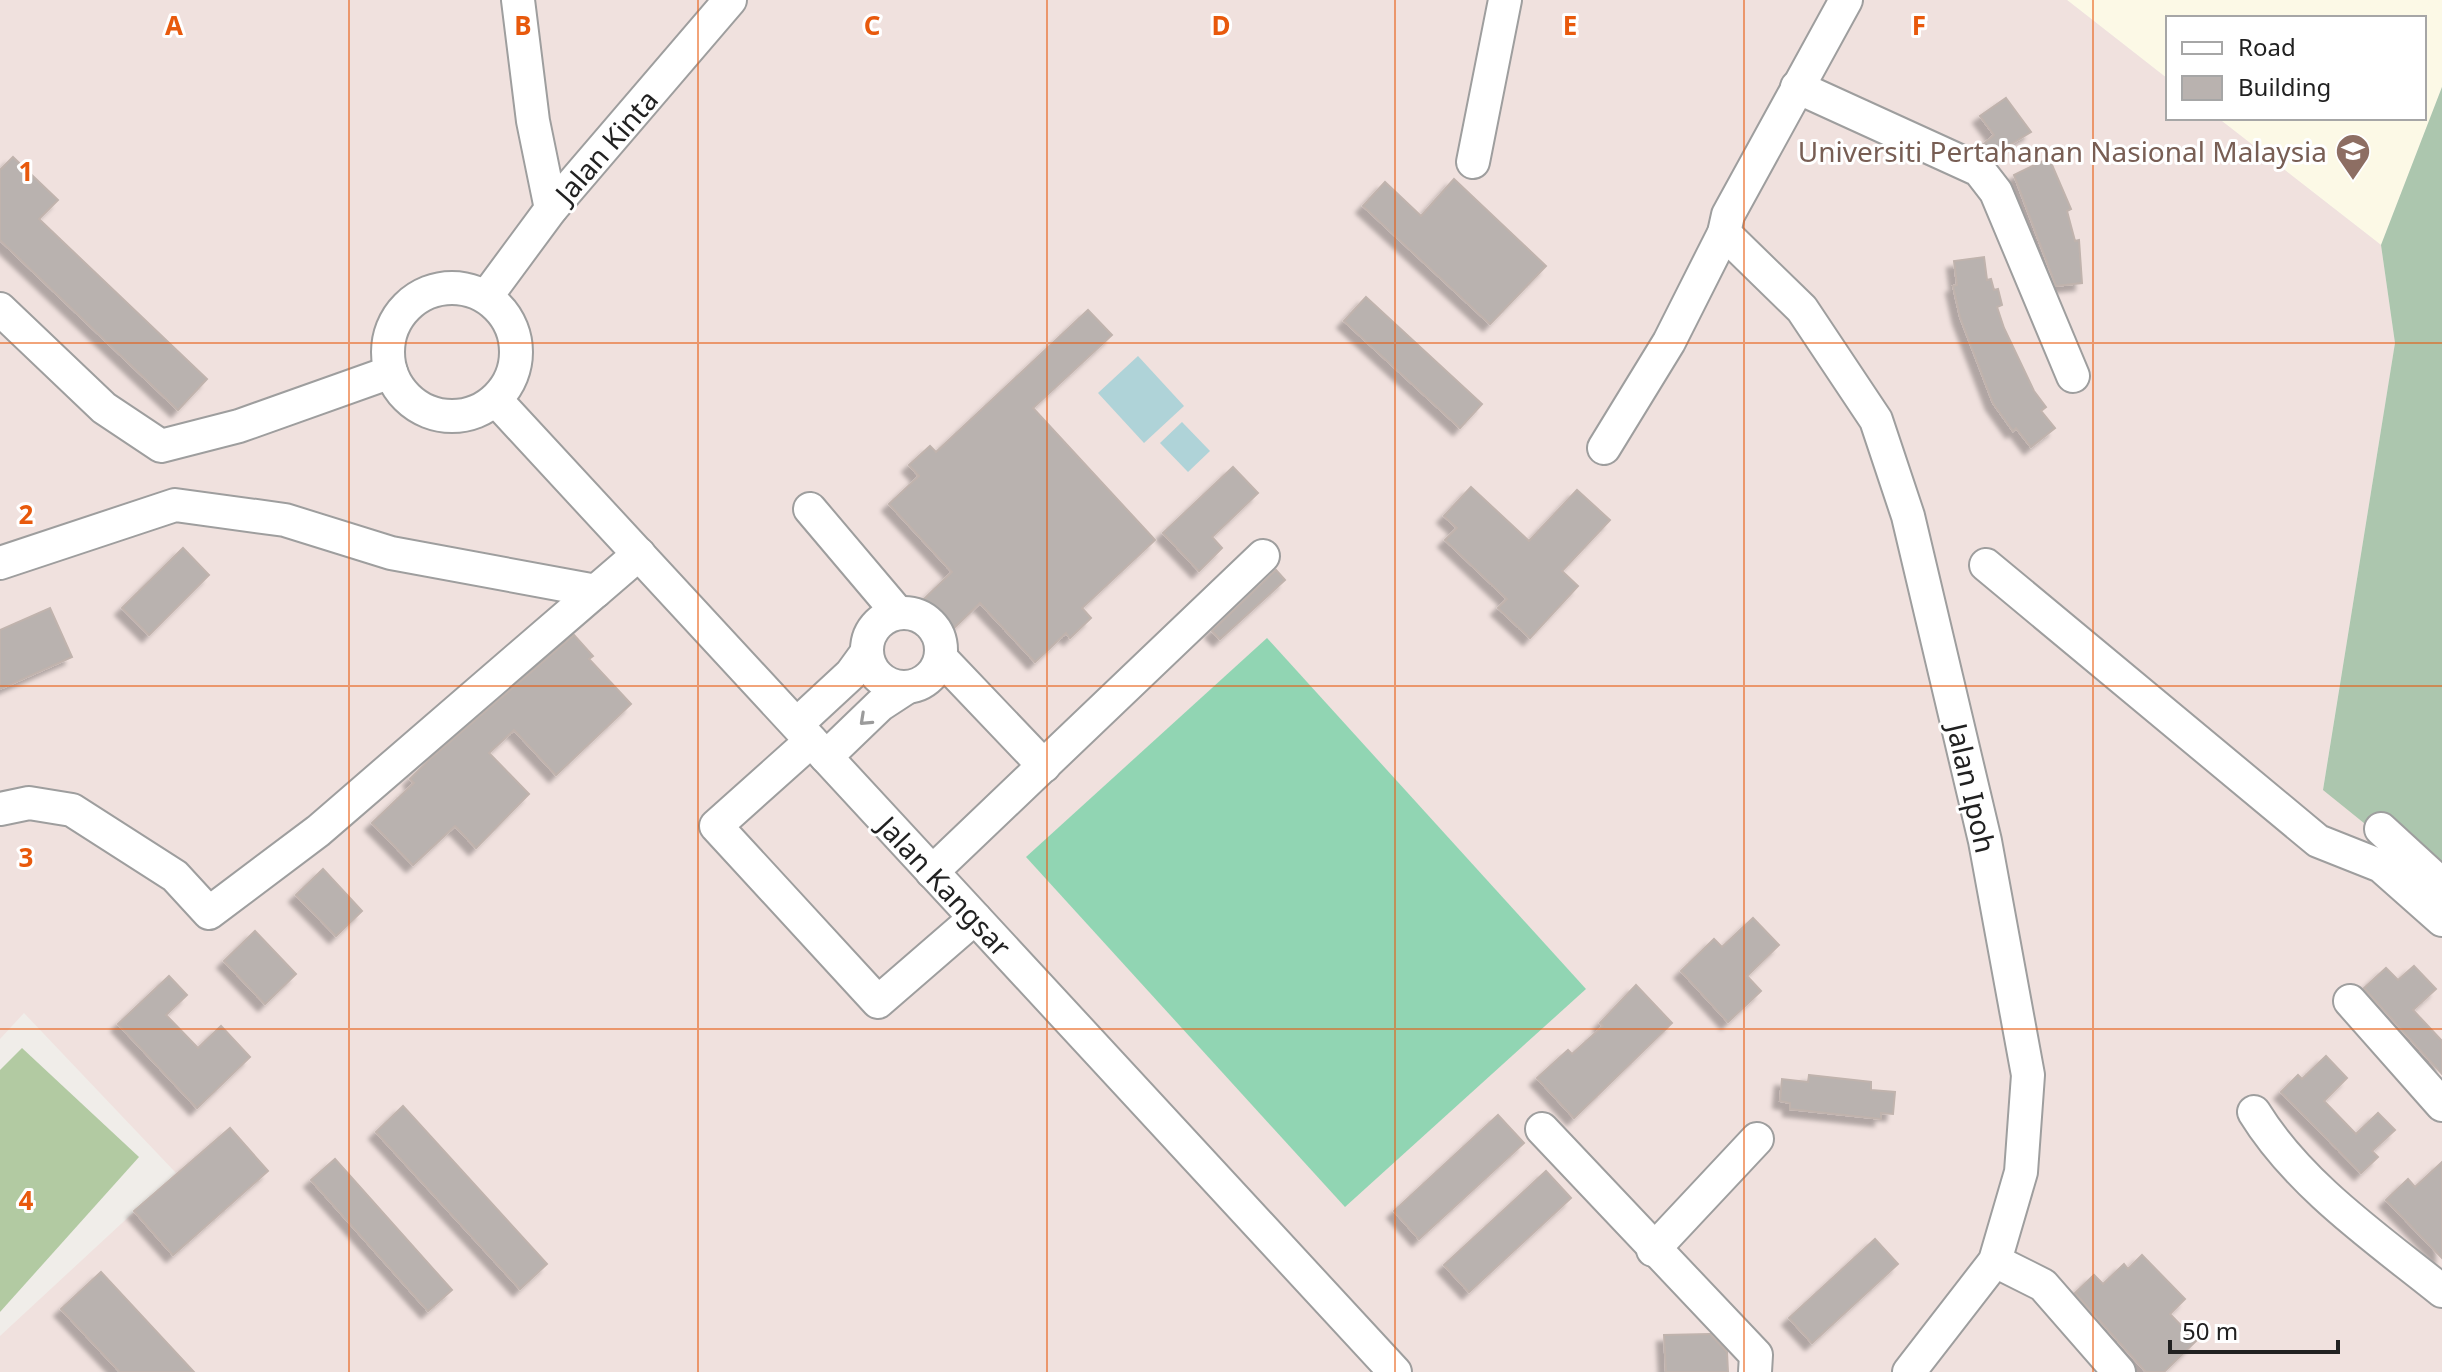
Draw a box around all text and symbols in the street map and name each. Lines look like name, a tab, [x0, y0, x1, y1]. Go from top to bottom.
text: A	[165, 7, 183, 43]
text: B	[514, 7, 532, 43]
text: C	[864, 7, 880, 43]
text: D	[1211, 7, 1231, 43]
text: E	[1563, 7, 1577, 43]
text: F	[1912, 7, 1926, 43]
legend	[2166, 16, 2426, 120]
text: Road	[2238, 30, 2296, 63]
text: Building	[2238, 70, 2331, 103]
street label: Jalan Kinta	[544, 81, 666, 213]
place label: Universiti Pertahanan Nasional Malaysia	[1798, 132, 2327, 170]
school or university icon: Universiti Pertahanan Nasional Malaysia	[2334, 132, 2372, 182]
text: 1	[19, 153, 33, 189]
text: 2	[19, 496, 34, 532]
one-way arrow	[859, 711, 874, 725]
street label: Jalan Ipoh	[1938, 717, 2005, 856]
street label: Jalan Kangsar	[868, 805, 1020, 965]
text: 3	[19, 839, 33, 875]
text: 4	[19, 1182, 34, 1218]
scale bar	[2170, 1304, 2338, 1354]
text: 50 m	[2182, 1314, 2238, 1347]

